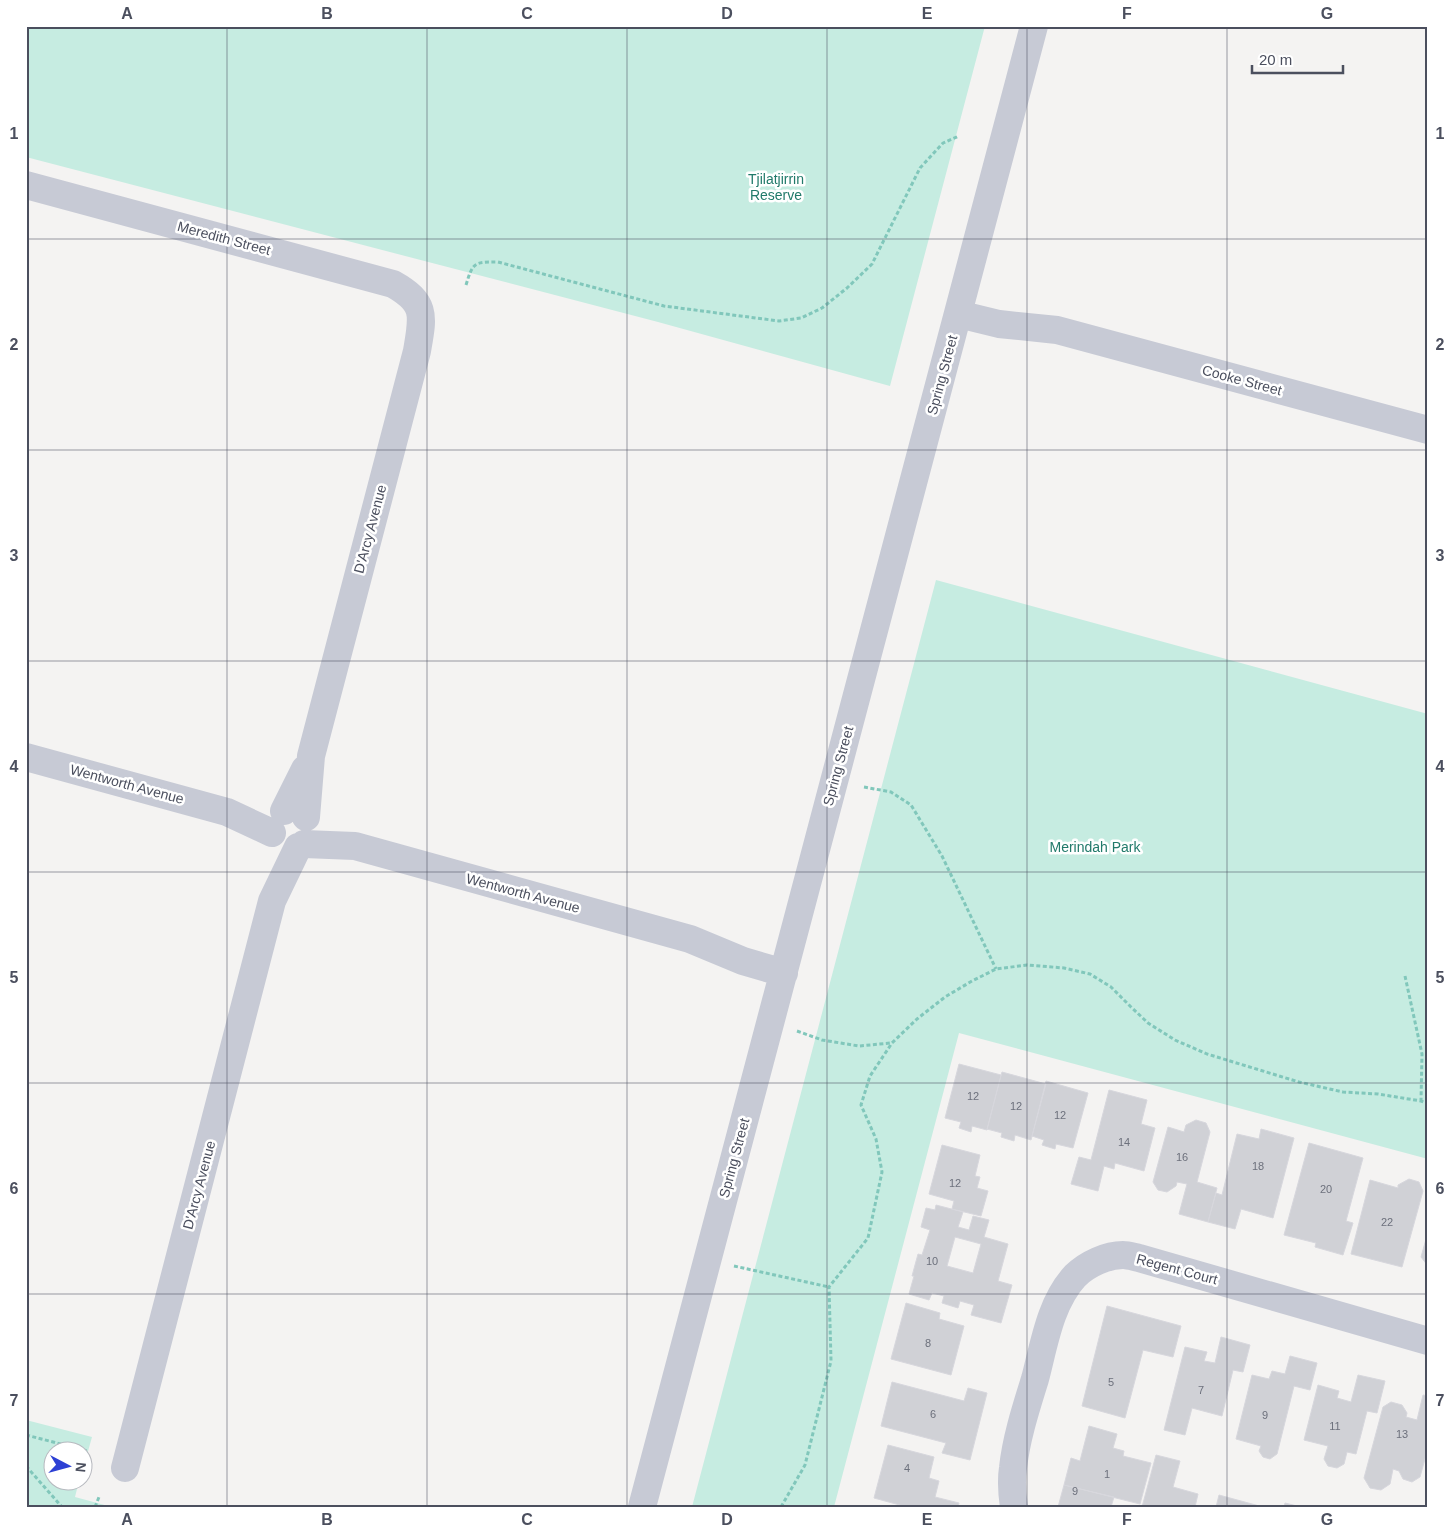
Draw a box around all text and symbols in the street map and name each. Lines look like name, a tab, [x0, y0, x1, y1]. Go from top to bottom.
text: A	[121, 5, 133, 22]
text: B	[321, 5, 333, 22]
text: C	[521, 5, 533, 22]
text: D	[721, 5, 733, 22]
text: E	[922, 5, 933, 22]
text: F	[1122, 5, 1132, 22]
text: G	[1321, 5, 1333, 22]
scale bar	[1252, 42, 1343, 74]
text: 20 m	[1259, 51, 1292, 68]
text: 1	[10, 125, 19, 142]
text: 1	[1436, 125, 1445, 142]
park label: Tjilatjirrin Reserve	[748, 171, 804, 203]
street label: Meredith Street	[176, 218, 272, 258]
street label: Spring Street	[924, 333, 960, 417]
text: 2	[10, 336, 19, 353]
text: 2	[1436, 336, 1445, 353]
street label: Cooke Street	[1200, 362, 1284, 398]
street label: D'Arcy Avenue	[350, 483, 390, 575]
text: 3	[10, 547, 19, 564]
text: 3	[1436, 547, 1445, 564]
street label: Spring Street	[820, 724, 856, 808]
text: 4	[10, 758, 19, 775]
text: 4	[1436, 758, 1445, 775]
street label: Wentworth Avenue	[68, 761, 186, 807]
park label: Merindah Park	[1049, 839, 1142, 855]
street label: Wentworth Avenue	[464, 870, 582, 916]
text: 5	[10, 969, 19, 986]
text: 5	[1436, 969, 1445, 986]
house number: 12	[967, 1090, 979, 1102]
house number: 12	[1010, 1100, 1022, 1112]
house number: 12	[1054, 1109, 1066, 1121]
street label: Spring Street	[716, 1116, 752, 1200]
house number: 14	[1118, 1136, 1130, 1148]
street label: D'Arcy Avenue	[179, 1139, 219, 1231]
house number: 16	[1176, 1151, 1188, 1163]
house number: 18	[1252, 1160, 1264, 1172]
house number: 12	[949, 1177, 961, 1189]
text: 6	[10, 1180, 19, 1197]
text: 6	[1436, 1180, 1445, 1197]
house number: 20	[1320, 1183, 1332, 1195]
house number: 22	[1381, 1216, 1393, 1228]
street label: Regent Court	[1135, 1250, 1219, 1288]
house number: 10	[926, 1255, 938, 1267]
house number: 8	[925, 1337, 931, 1349]
house number: 5	[1108, 1376, 1114, 1388]
house number: 7	[1198, 1384, 1204, 1396]
text: 7	[10, 1392, 19, 1409]
text: 7	[1436, 1392, 1445, 1409]
house number: 6	[930, 1408, 936, 1420]
house number: 9	[1262, 1409, 1268, 1421]
house number: 11	[1329, 1420, 1341, 1432]
house number: 13	[1396, 1428, 1408, 1440]
north arrow	[42, 1440, 92, 1490]
text: N	[72, 1461, 89, 1473]
house number: 4	[904, 1462, 910, 1474]
house number: 1	[1104, 1468, 1110, 1480]
house number: 9	[1072, 1485, 1078, 1497]
text: A	[121, 1511, 133, 1528]
text: B	[321, 1511, 333, 1528]
text: C	[521, 1511, 533, 1528]
text: D	[721, 1511, 733, 1528]
text: E	[922, 1511, 933, 1528]
text: F	[1122, 1511, 1132, 1528]
text: G	[1321, 1511, 1333, 1528]

